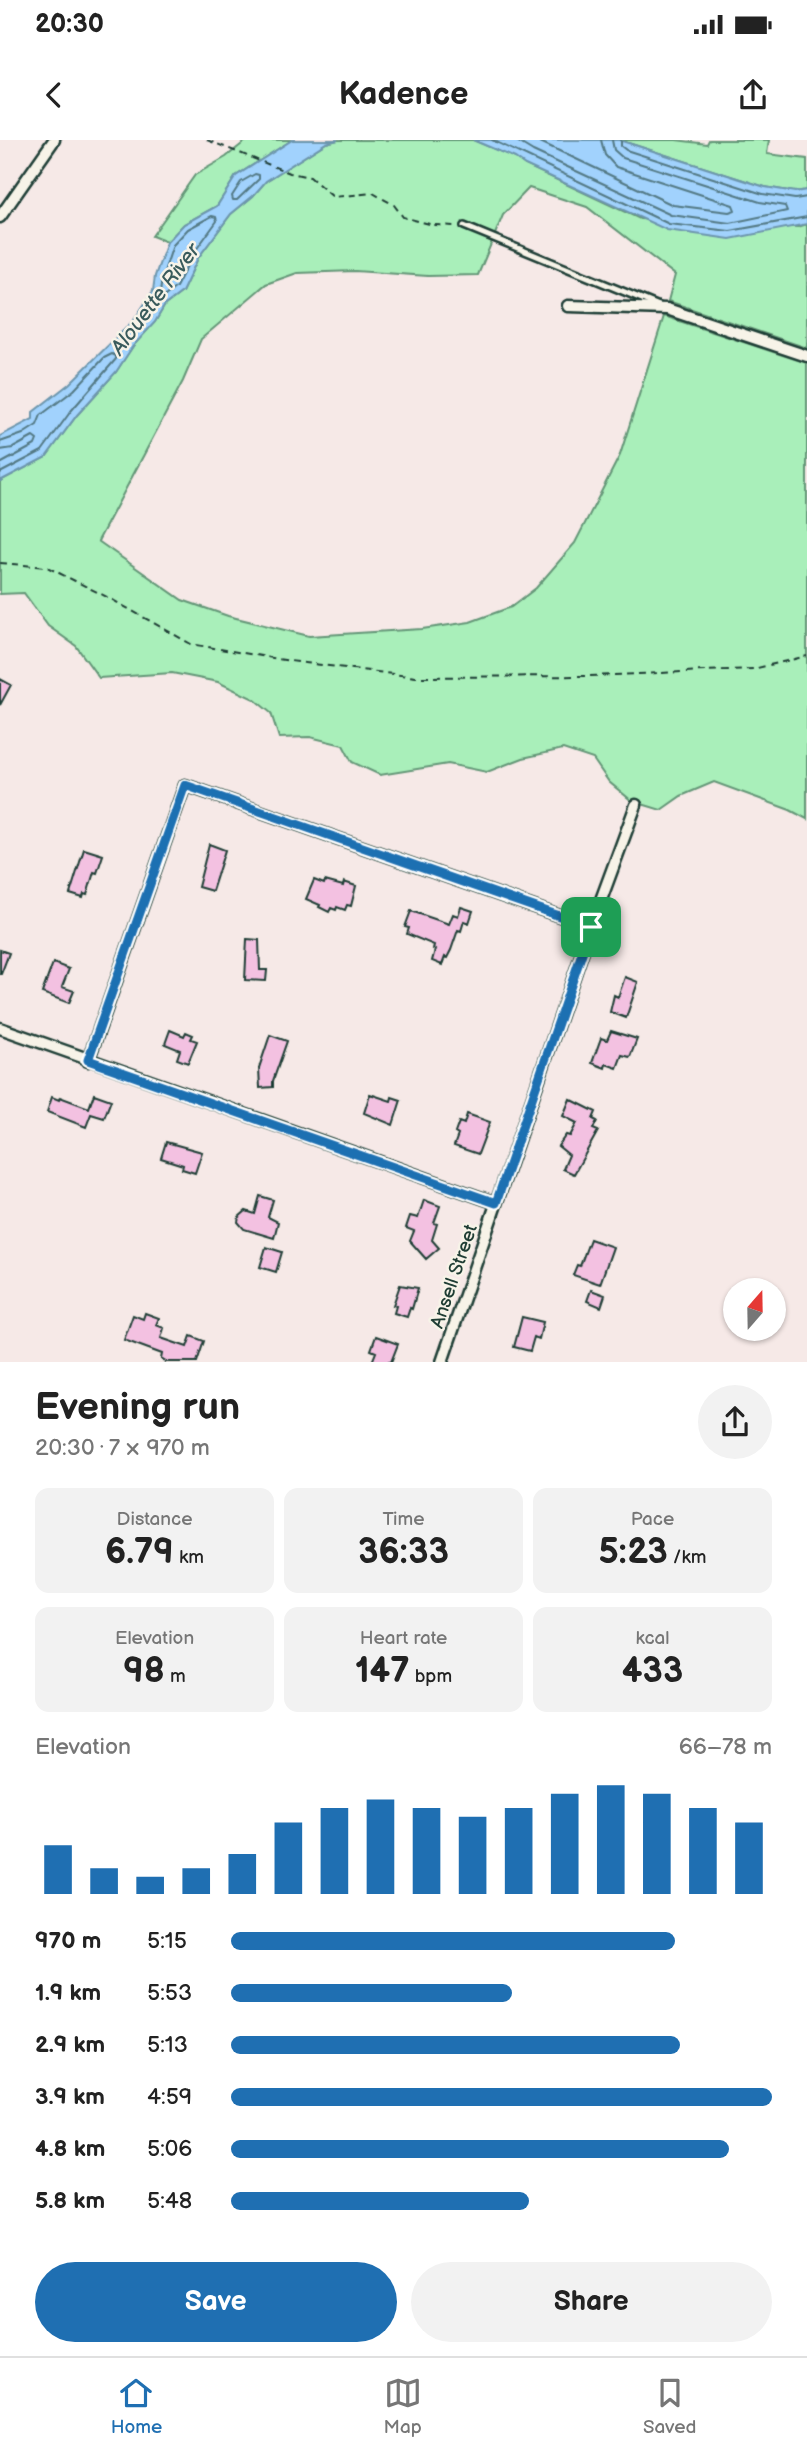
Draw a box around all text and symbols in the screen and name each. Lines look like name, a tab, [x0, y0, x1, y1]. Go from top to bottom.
text: 20:30	[35, 9, 104, 40]
text: Kadence	[339, 75, 468, 114]
icon: back	[35, 76, 73, 114]
icon: share	[734, 76, 772, 114]
water label: Alouette River	[105, 238, 206, 361]
pin	[561, 897, 621, 957]
icon: arrive	[572, 908, 610, 946]
street label: Ansell Street	[426, 1221, 483, 1331]
north arrow	[723, 1278, 786, 1340]
map controls	[723, 1278, 786, 1341]
text: Evening run	[35, 1385, 240, 1430]
button: share	[698, 1385, 772, 1459]
text: 20:30 · 7 × 970 m	[35, 1434, 210, 1462]
text: Distance	[117, 1508, 192, 1531]
text: Time	[382, 1508, 425, 1531]
text: Pace	[631, 1508, 674, 1531]
text: 6.79	[105, 1531, 174, 1574]
text: 36:33	[358, 1531, 449, 1574]
text: 5:23	[599, 1531, 668, 1574]
text: km	[174, 1546, 204, 1569]
text: /km	[668, 1546, 706, 1569]
text: Elevation	[115, 1627, 194, 1650]
text: Heart rate	[360, 1627, 447, 1650]
text: kcal	[635, 1627, 670, 1650]
text: 98	[123, 1650, 165, 1693]
text: 147	[355, 1650, 410, 1693]
text: 433	[622, 1650, 683, 1693]
text: m	[165, 1665, 186, 1688]
text: bpm	[410, 1665, 452, 1688]
text: Elevation	[35, 1733, 131, 1761]
text: 66–78 m	[679, 1733, 772, 1761]
text: 970 m	[35, 1927, 101, 1955]
text: 5:15	[147, 1927, 187, 1955]
text: 1.9 km	[35, 1979, 101, 2007]
text: 5:53	[147, 1979, 192, 2007]
text: 2.9 km	[35, 2031, 105, 2059]
text: 5:13	[147, 2031, 188, 2059]
text: 3.9 km	[35, 2083, 105, 2111]
text: 4:59	[147, 2083, 192, 2111]
text: 4.8 km	[35, 2135, 105, 2163]
text: 5:06	[147, 2135, 192, 2163]
text: 5.8 km	[35, 2187, 105, 2215]
text: 5:48	[147, 2187, 192, 2215]
button: Save	[35, 2262, 397, 2342]
button: Share	[411, 2262, 772, 2342]
tab: Home	[111, 2374, 162, 2439]
tab: Map	[384, 2374, 422, 2439]
tab: Saved	[643, 2374, 696, 2439]

